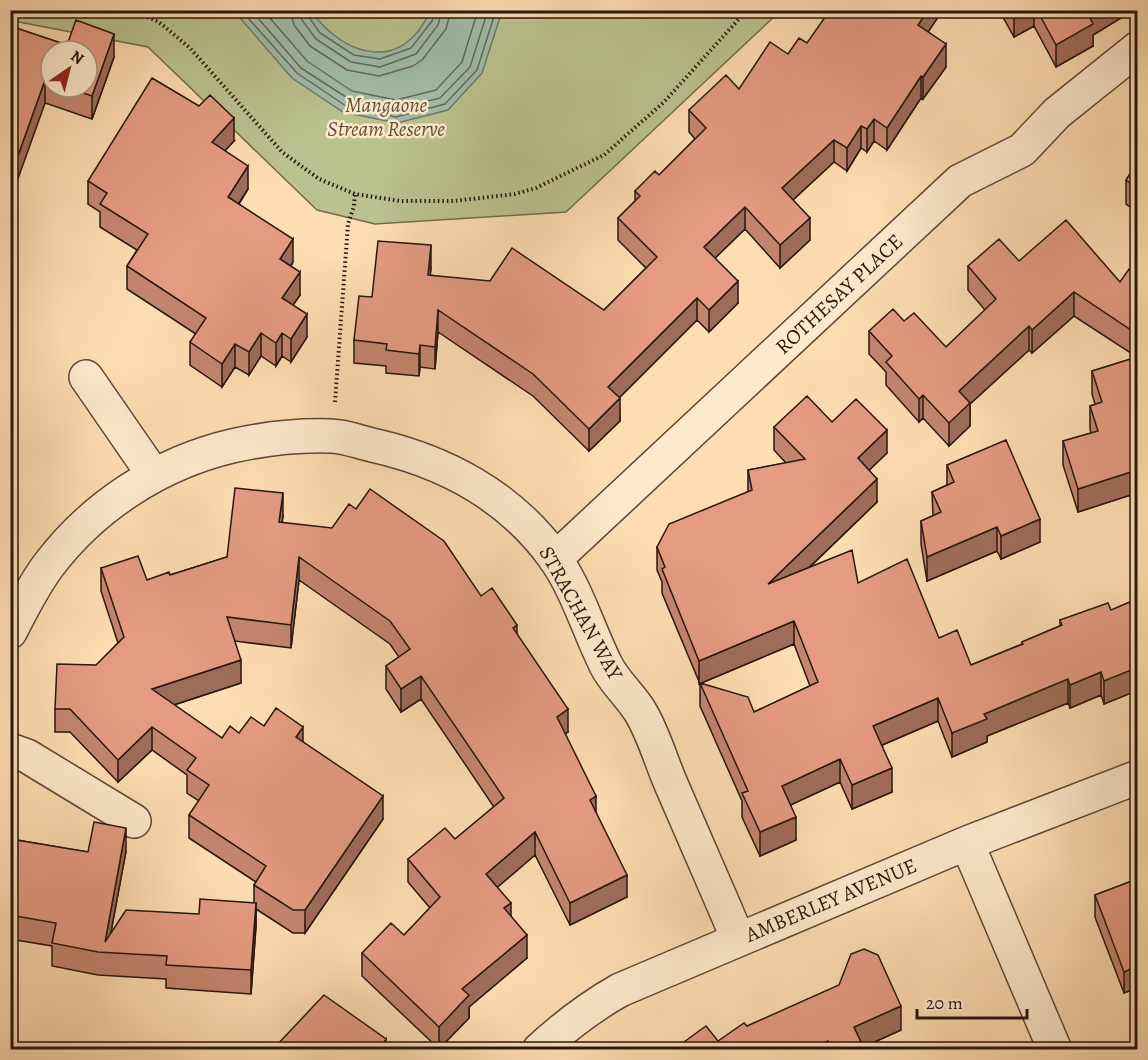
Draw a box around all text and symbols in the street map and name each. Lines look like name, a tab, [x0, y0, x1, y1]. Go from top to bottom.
north arrow	[39, 39, 99, 99]
text: N	[66, 45, 88, 70]
park label: Mangaone Stream Reserve	[327, 91, 445, 143]
street label: ROTHESAY PLACE	[769, 228, 909, 360]
street label: STRACHAN WAY	[533, 541, 630, 686]
street label: AMBERLEY AVENUE	[740, 851, 921, 949]
scale bar	[917, 982, 1026, 1020]
text: 20 m	[926, 991, 963, 1015]

